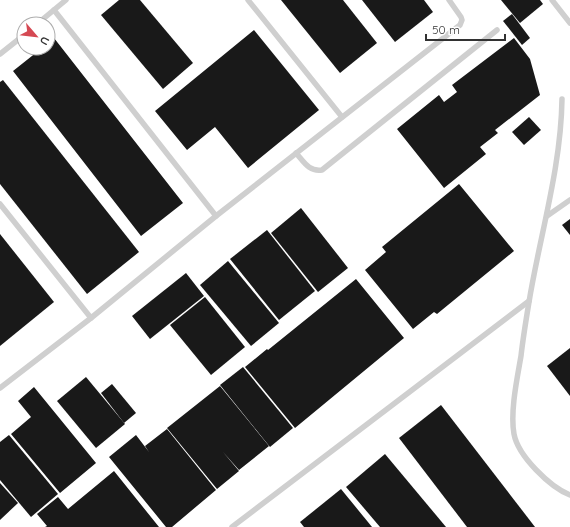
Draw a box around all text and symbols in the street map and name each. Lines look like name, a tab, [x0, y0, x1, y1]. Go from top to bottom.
north arrow	[16, 16, 56, 56]
scale bar	[426, 16, 505, 42]
text: 50 m	[432, 22, 460, 37]
text: U	[37, 34, 53, 47]

